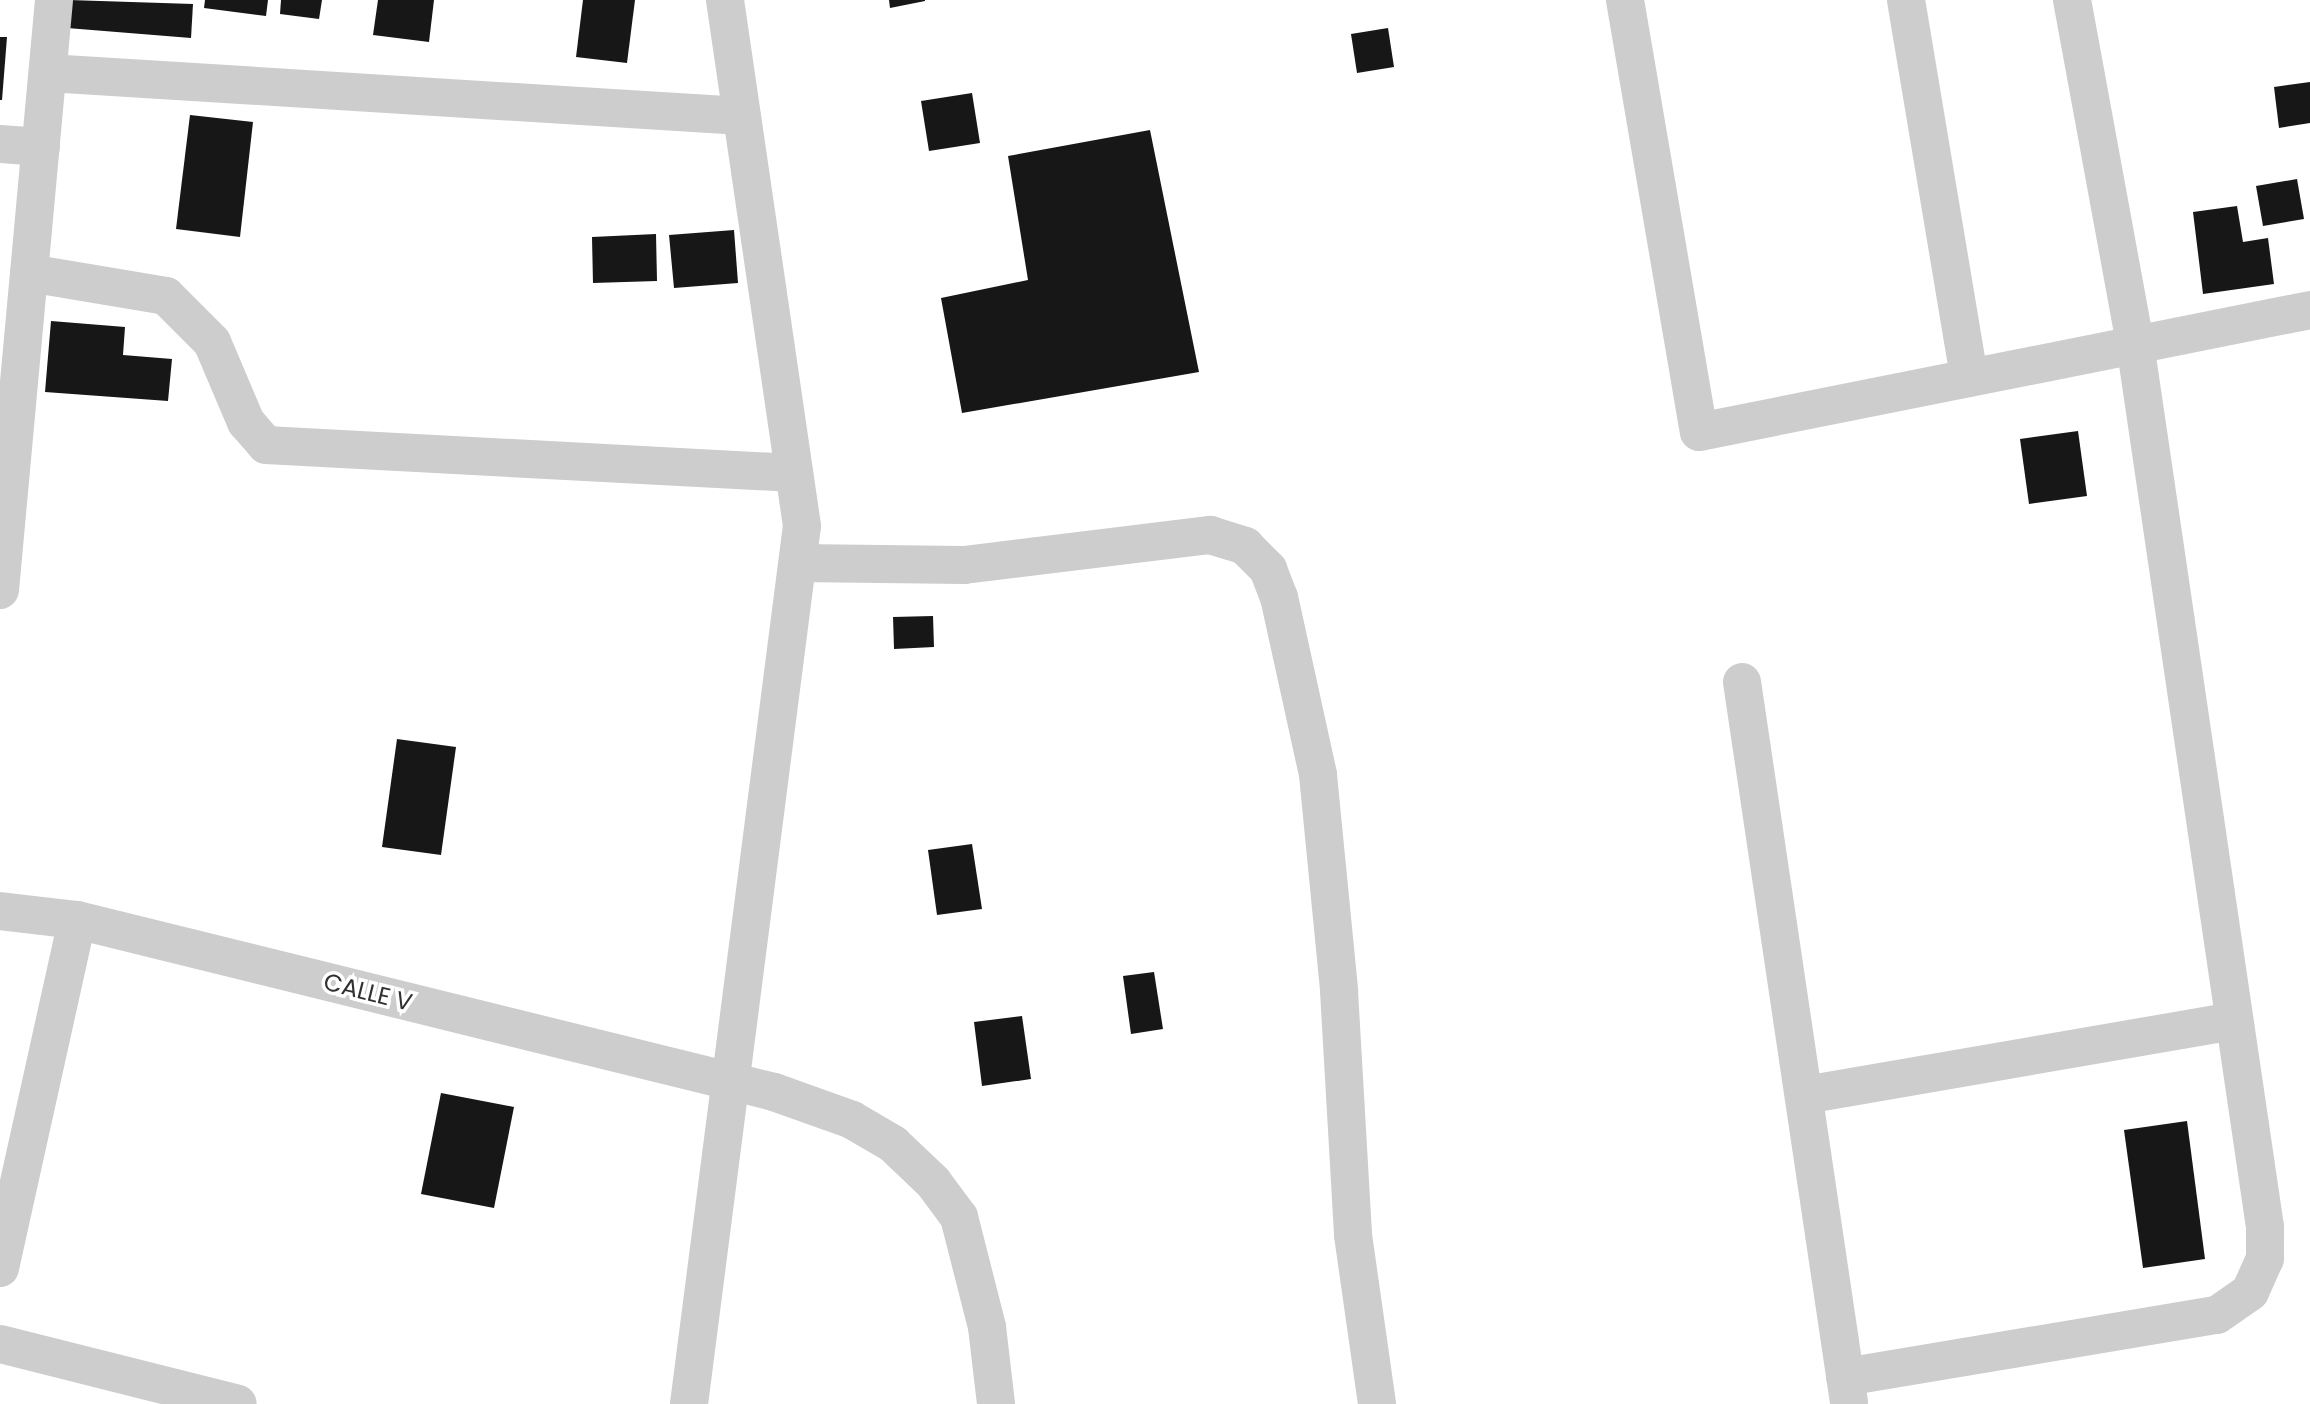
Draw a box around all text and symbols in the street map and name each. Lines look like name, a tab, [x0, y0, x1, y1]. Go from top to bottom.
street label: CALLE V	[321, 967, 415, 1017]

